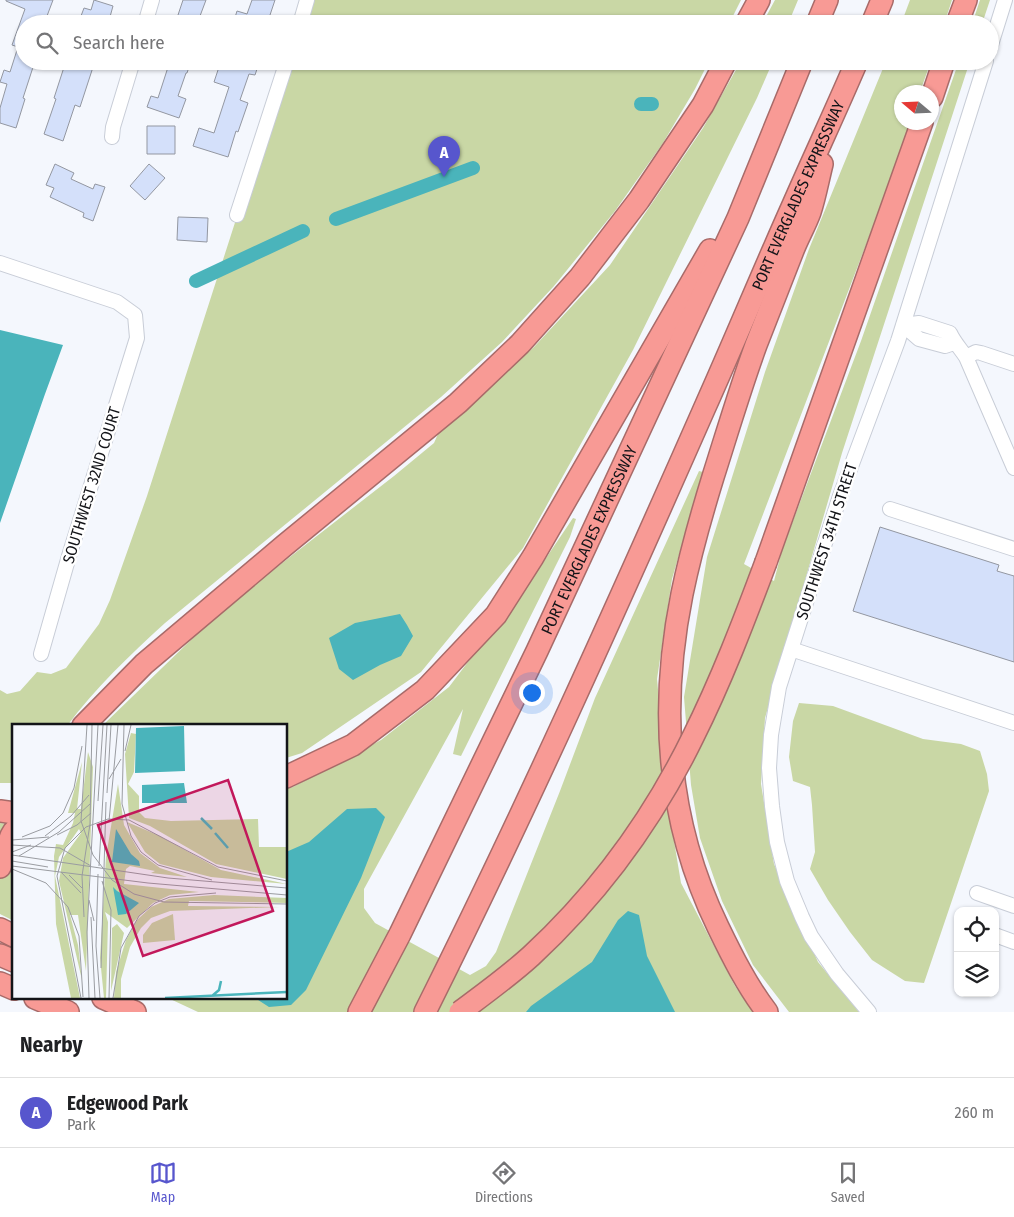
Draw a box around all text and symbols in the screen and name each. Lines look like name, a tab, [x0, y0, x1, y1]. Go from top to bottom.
search box	[15, 15, 999, 70]
icon: search	[33, 29, 61, 57]
text: Search here	[73, 31, 165, 54]
north arrow	[894, 85, 939, 130]
street label: PORT EVERGLADES EXPRESSWAY	[748, 98, 849, 293]
pin: A	[428, 136, 460, 177]
street label: SOUTHWEST 32ND COURT	[59, 404, 124, 566]
street label: PORT EVERGLADES EXPRESSWAY	[537, 443, 641, 637]
street label: SOUTHWEST 34TH STREET	[792, 460, 861, 622]
your location	[519, 680, 545, 706]
inset map	[12, 724, 288, 1000]
map controls	[954, 907, 999, 997]
button: locate	[954, 907, 999, 952]
button: layers	[954, 952, 999, 997]
text: Nearby	[20, 1032, 82, 1058]
text: Edgewood Park	[67, 1092, 188, 1115]
text: A	[32, 1103, 40, 1122]
text: 260 m	[955, 1103, 994, 1122]
text: Park	[67, 1115, 95, 1134]
tab: Map	[149, 1159, 177, 1206]
tab: Directions	[475, 1159, 533, 1206]
tab: Saved	[831, 1159, 865, 1206]

